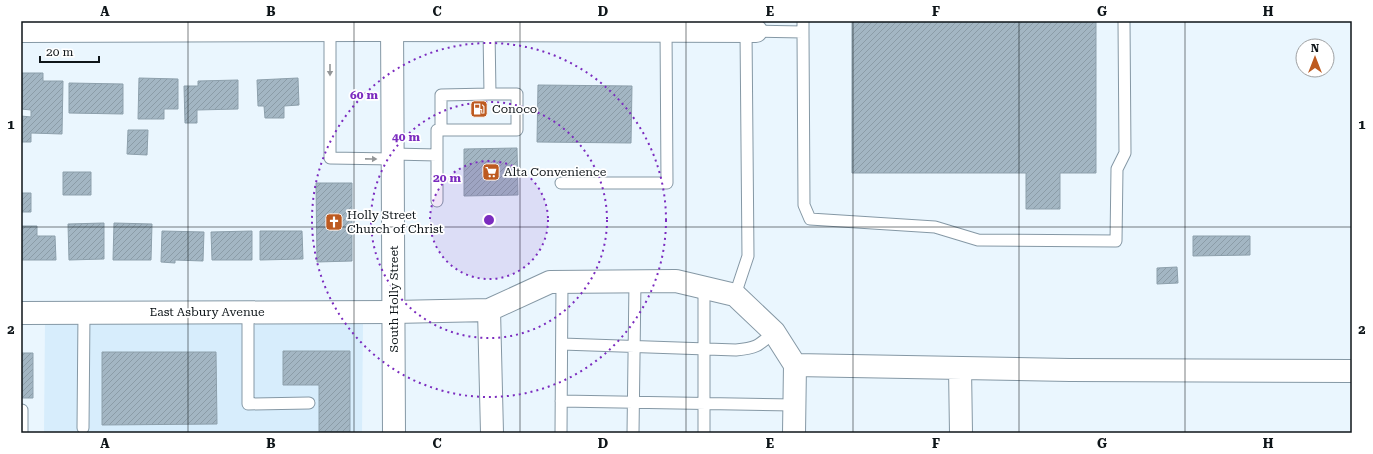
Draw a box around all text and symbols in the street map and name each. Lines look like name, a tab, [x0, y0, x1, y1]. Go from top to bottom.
text: A	[100, 4, 110, 19]
text: B	[266, 4, 276, 19]
text: C	[432, 4, 442, 19]
text: D	[598, 4, 608, 19]
text: E	[766, 4, 774, 19]
text: F	[932, 4, 940, 19]
text: G	[1097, 4, 1107, 19]
text: H	[1263, 4, 1274, 19]
scale bar	[40, 38, 99, 64]
north arrow	[1295, 38, 1335, 78]
text: N	[1311, 42, 1320, 55]
text: 20 m	[46, 45, 73, 59]
one-way arrow	[327, 64, 333, 77]
text: 60 m	[350, 88, 378, 102]
fuel station icon: Conoco	[469, 99, 489, 119]
place label: Conoco	[492, 102, 537, 116]
text: 1	[7, 117, 15, 132]
text: 1	[1358, 117, 1366, 132]
text: 40 m	[392, 130, 420, 144]
one-way arrow	[365, 156, 378, 162]
supermarket icon: Alta Convenience	[481, 162, 501, 182]
place label: Alta Convenience	[504, 165, 607, 179]
text: 20 m	[433, 171, 461, 185]
place label: Holly Street Church of Christ	[347, 208, 444, 236]
church icon: Holly Street Church of Christ	[324, 212, 344, 232]
centre of rings	[482, 213, 496, 227]
street label: South Holly Street	[387, 245, 401, 352]
street label: East Asbury Avenue	[149, 305, 265, 319]
text: 2	[7, 322, 15, 337]
text: 2	[1358, 322, 1366, 337]
text: A	[100, 436, 110, 451]
text: B	[266, 436, 276, 451]
text: C	[432, 436, 442, 451]
text: D	[598, 436, 608, 451]
text: E	[766, 436, 774, 451]
text: F	[932, 436, 940, 451]
text: G	[1097, 436, 1107, 451]
text: H	[1263, 436, 1274, 451]

